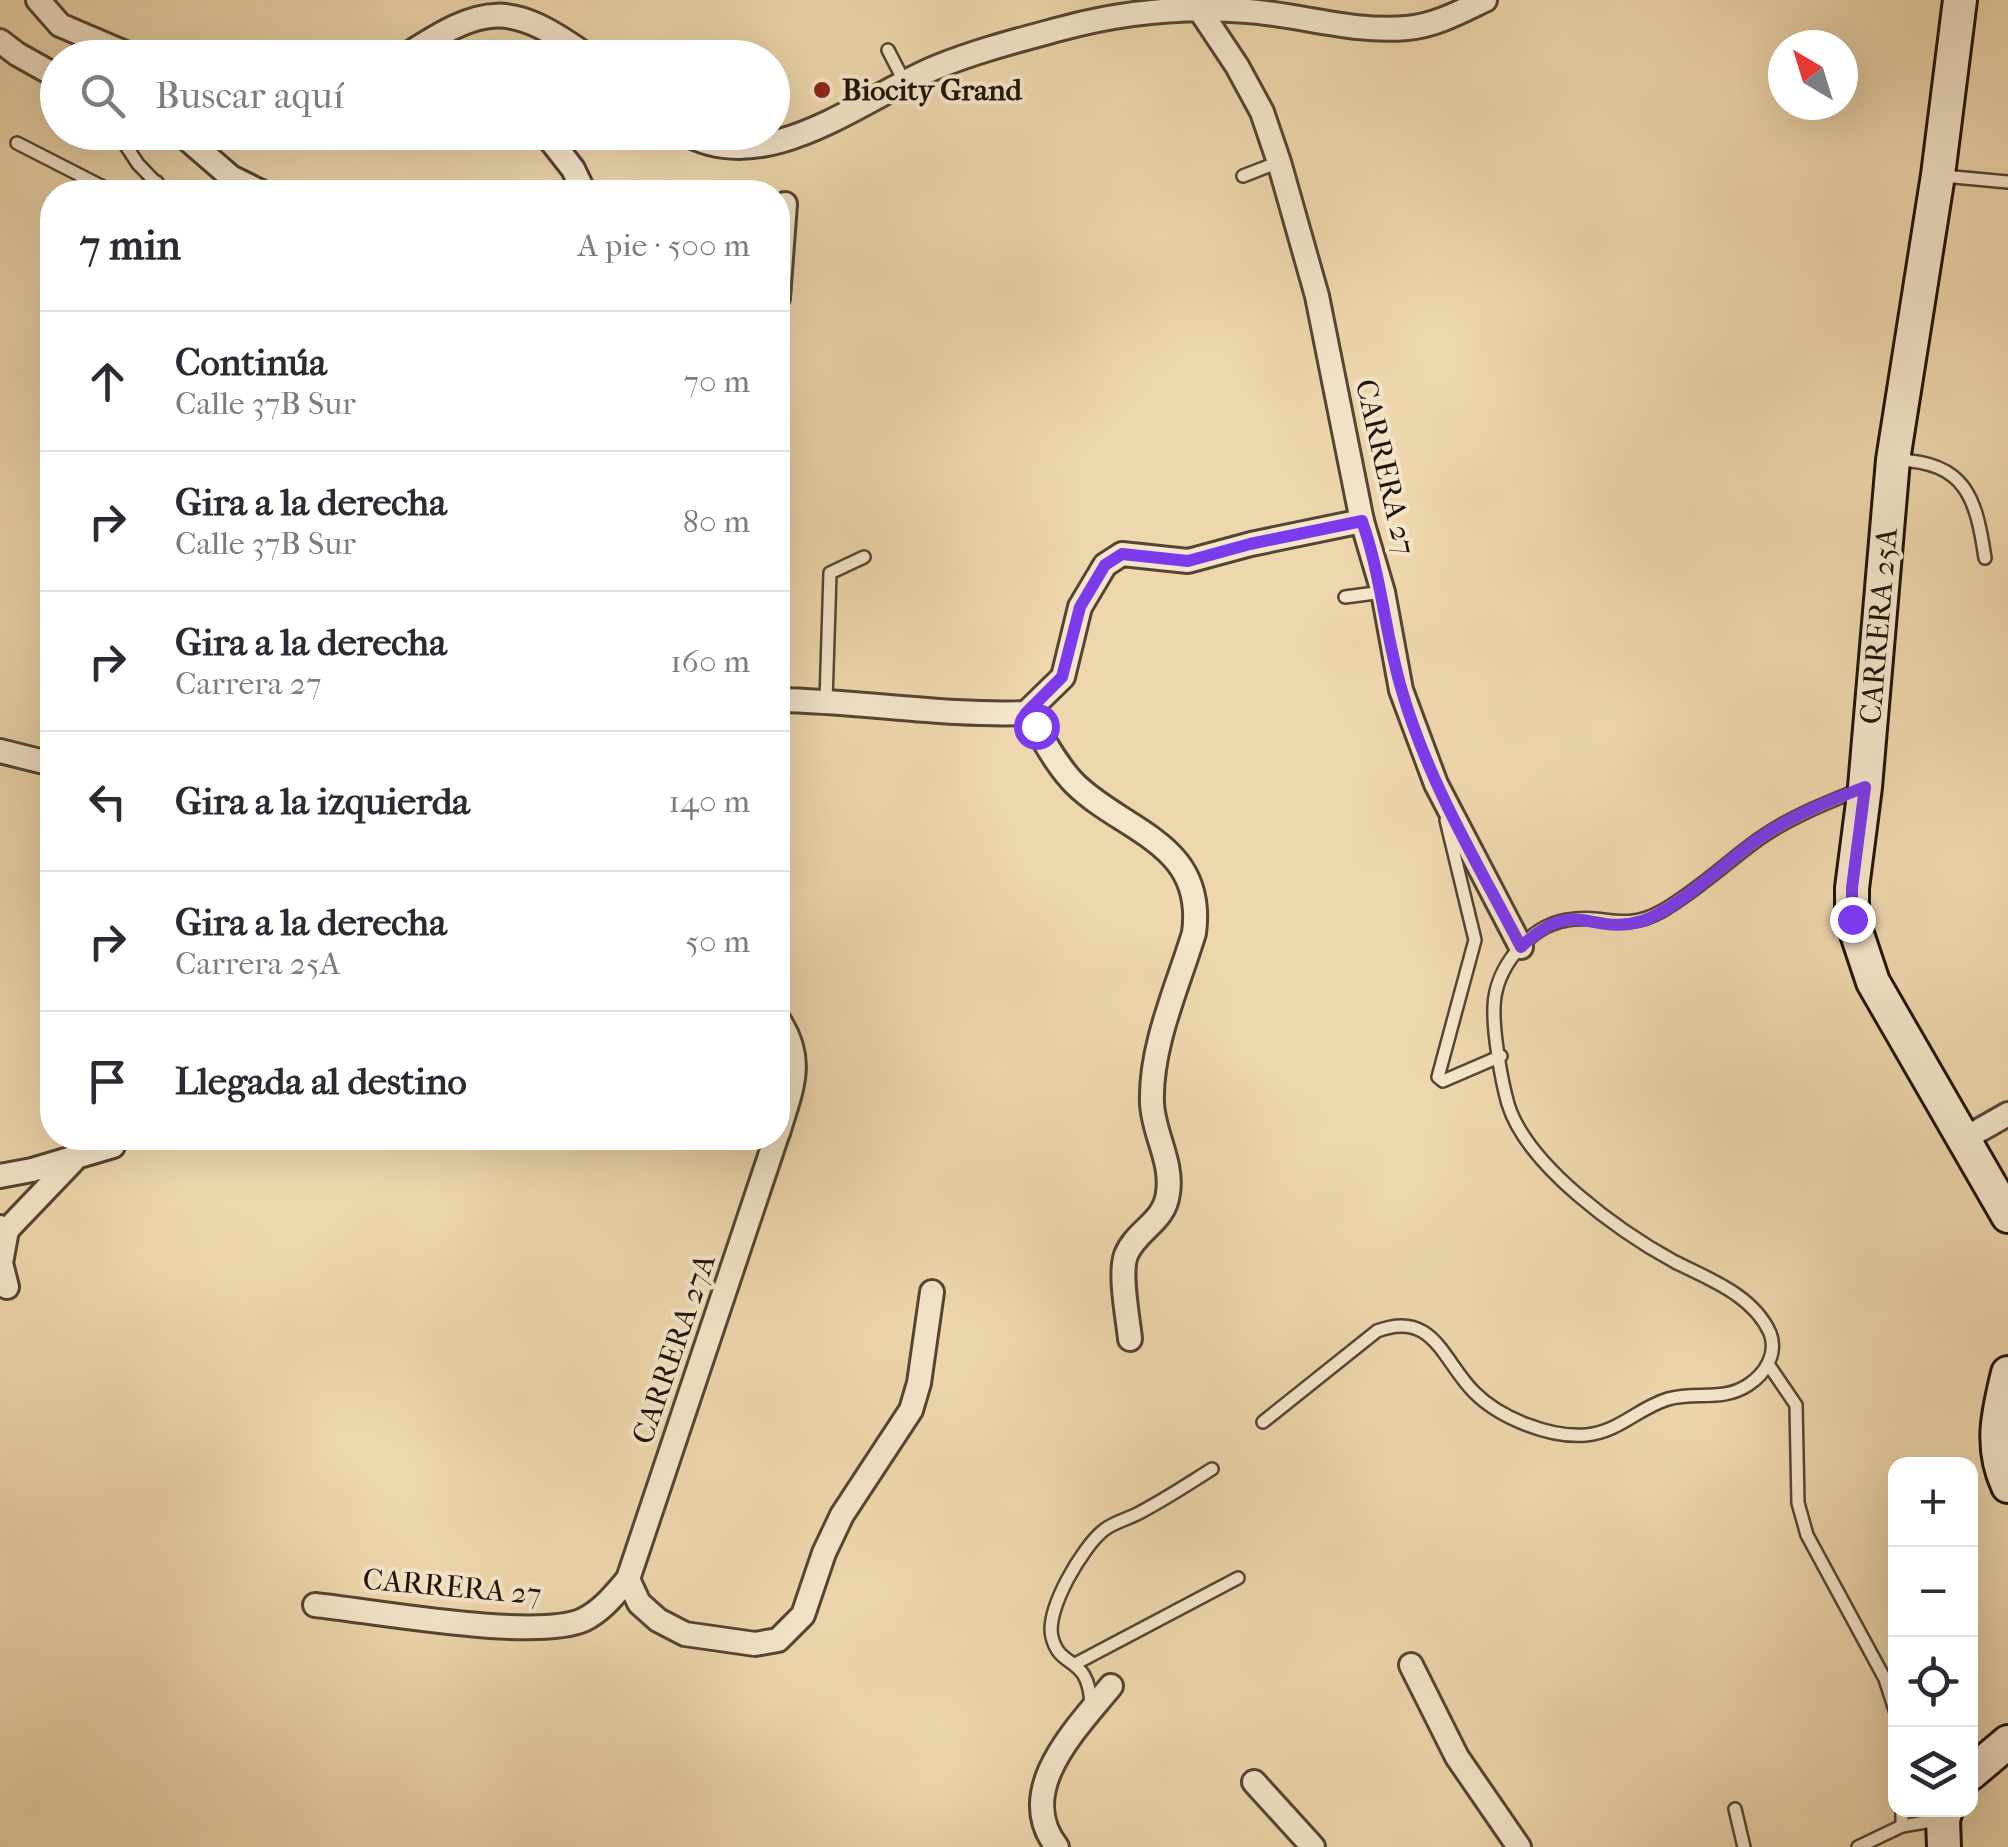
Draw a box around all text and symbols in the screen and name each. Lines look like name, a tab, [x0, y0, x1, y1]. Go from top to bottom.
north arrow	[1768, 30, 1858, 120]
search box	[40, 40, 790, 150]
icon: search	[75, 68, 130, 123]
text: Buscar aquí	[155, 73, 344, 118]
place label: Biocity Grand	[842, 73, 1024, 108]
marker: Biocity Grand	[811, 79, 833, 101]
text: 7 min	[80, 221, 181, 270]
text: A pie · 500 m	[577, 227, 750, 264]
text: Continúa	[175, 340, 327, 385]
icon: ahead	[80, 354, 135, 409]
text: 70 m	[684, 363, 750, 400]
street label: CARRERA 27	[1348, 376, 1422, 558]
text: Calle 37B Sur	[175, 385, 356, 422]
text: Gira a la derecha	[175, 480, 447, 525]
icon: right	[80, 494, 135, 549]
text: 80 m	[683, 503, 750, 540]
text: Calle 37B Sur	[175, 525, 356, 562]
street label: CARRERA 25A	[1853, 526, 1905, 726]
text: Gira a la derecha	[175, 620, 447, 665]
icon: right	[80, 634, 135, 689]
text: 160 m	[670, 643, 750, 680]
text: Carrera 27	[175, 665, 321, 702]
route start	[1014, 704, 1060, 750]
icon: left	[80, 774, 135, 829]
text: Gira a la izquierda	[175, 779, 470, 824]
text: 140 m	[669, 783, 750, 820]
route end	[1830, 897, 1876, 943]
text: Gira a la derecha	[175, 900, 447, 945]
icon: right	[80, 914, 135, 969]
text: 50 m	[685, 923, 750, 960]
text: Carrera 25A	[175, 945, 341, 982]
icon: arrive	[80, 1054, 135, 1109]
text: Llegada al destino	[175, 1059, 467, 1104]
street label: CARRERA 27A	[625, 1249, 723, 1449]
map controls	[1888, 1457, 1978, 1817]
button: +	[1888, 1457, 1978, 1547]
button: −	[1888, 1547, 1978, 1637]
street label: CARRERA 27	[361, 1562, 543, 1612]
button: locate	[1888, 1637, 1978, 1727]
button: layers	[1888, 1727, 1978, 1817]

